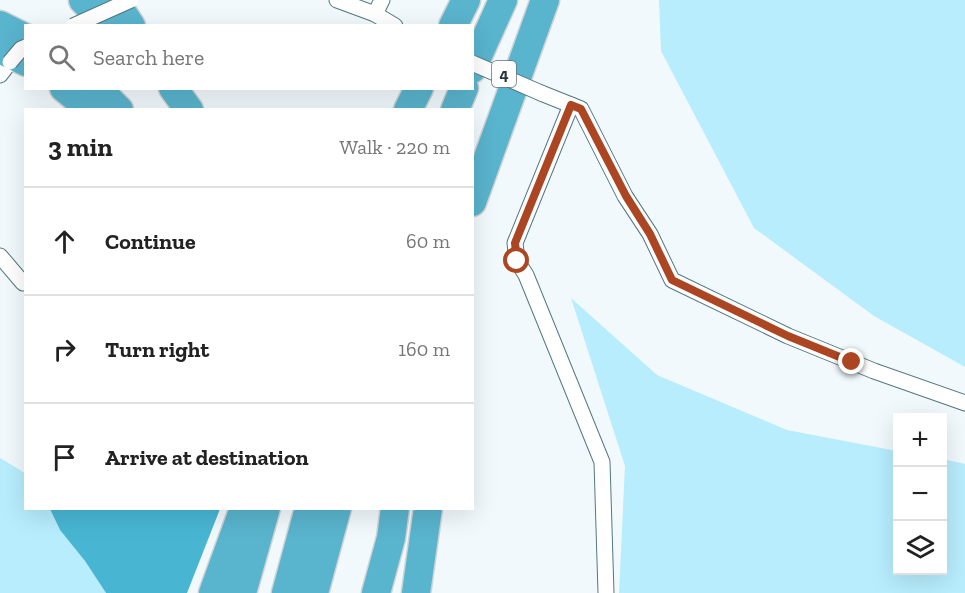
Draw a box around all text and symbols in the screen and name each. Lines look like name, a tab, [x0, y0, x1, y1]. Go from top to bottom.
search box	[24, 24, 474, 90]
icon: search	[45, 41, 78, 74]
text: Search here	[93, 44, 204, 71]
road number: 4	[492, 61, 516, 87]
text: 3 min	[48, 131, 113, 163]
text: Walk · 220 m	[339, 135, 450, 159]
icon: ahead	[48, 225, 81, 258]
text: Continue	[105, 228, 196, 255]
text: 60 m	[406, 229, 450, 253]
route start	[503, 247, 529, 273]
icon: right	[48, 333, 81, 366]
text: Turn right	[105, 336, 209, 363]
text: 160 m	[398, 337, 450, 361]
route end	[838, 348, 864, 374]
map controls	[893, 413, 947, 575]
button: +	[893, 413, 947, 467]
icon: arrive	[48, 441, 81, 474]
text: Arrive at destination	[105, 444, 308, 471]
button: −	[893, 467, 947, 521]
button: layers	[893, 521, 947, 575]

